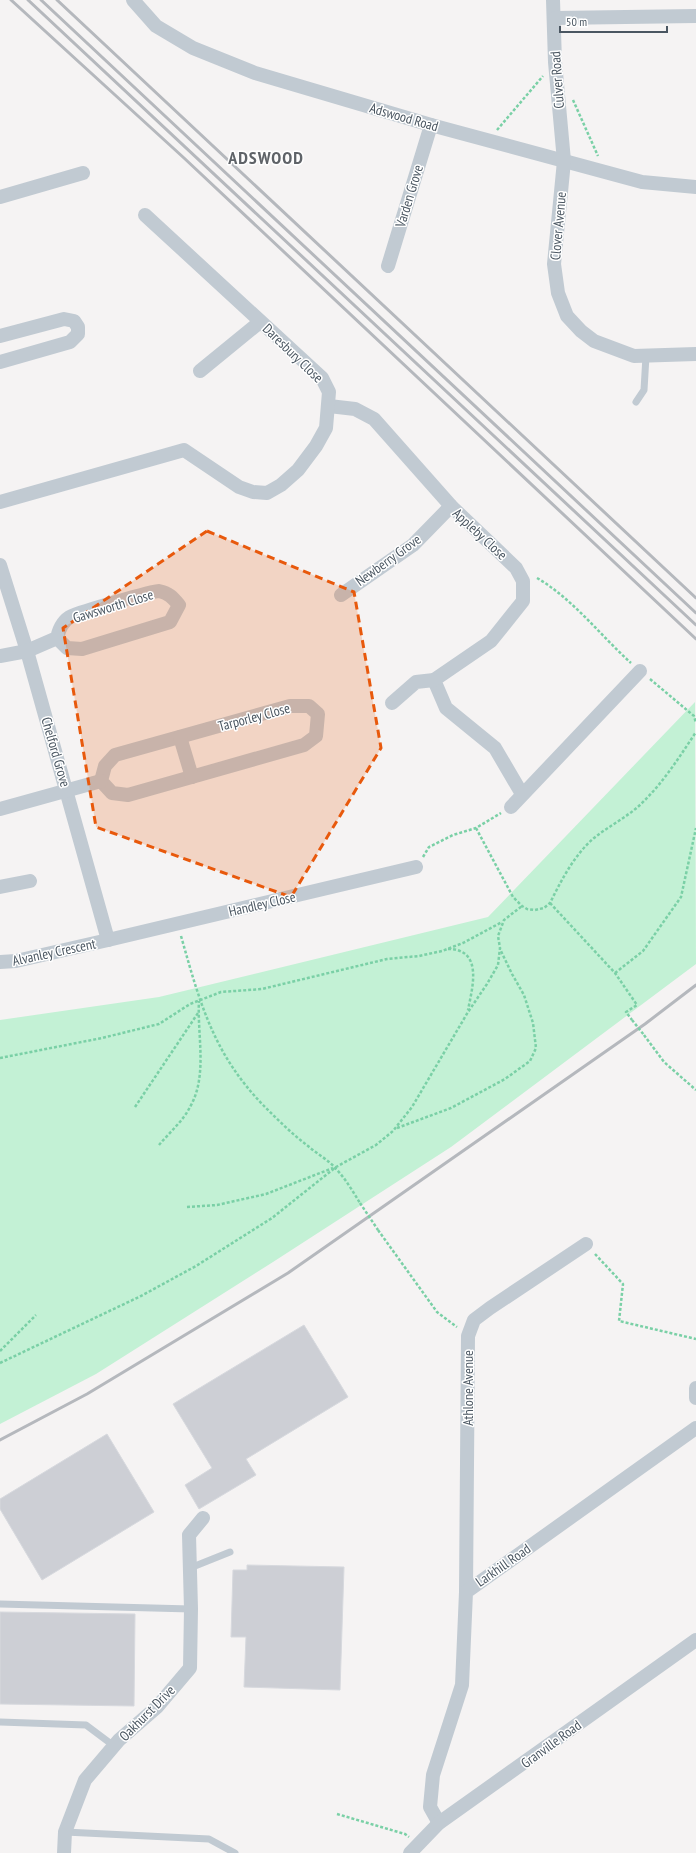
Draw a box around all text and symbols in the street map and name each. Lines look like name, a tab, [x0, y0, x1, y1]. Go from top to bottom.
scale bar	[560, 8, 667, 34]
text: 50 m	[566, 14, 587, 29]
street label: Culver Road	[546, 51, 568, 109]
street label: Adswood Road	[368, 99, 440, 135]
district label: ADSWOOD	[227, 146, 304, 169]
street label: Varden Grove	[391, 162, 427, 230]
street label: Clover Avenue	[546, 191, 570, 261]
street label: Daresbury Close	[259, 320, 327, 386]
street label: Appleby Close	[449, 504, 511, 564]
street label: Newberry Grove	[352, 530, 424, 590]
street label: Gawsworth Close	[71, 585, 156, 627]
street label: Tarporley Close	[216, 699, 292, 735]
street label: Chelford Grove	[37, 715, 75, 789]
street label: Handley Close	[227, 888, 297, 920]
street label: Alvanley Crescent	[11, 934, 97, 970]
street label: Athlone Avenue	[459, 1350, 477, 1426]
street label: Larkhill Road	[472, 1540, 534, 1590]
street label: Oakhurst Drive	[115, 1681, 179, 1745]
street label: Granville Road	[517, 1716, 585, 1772]

